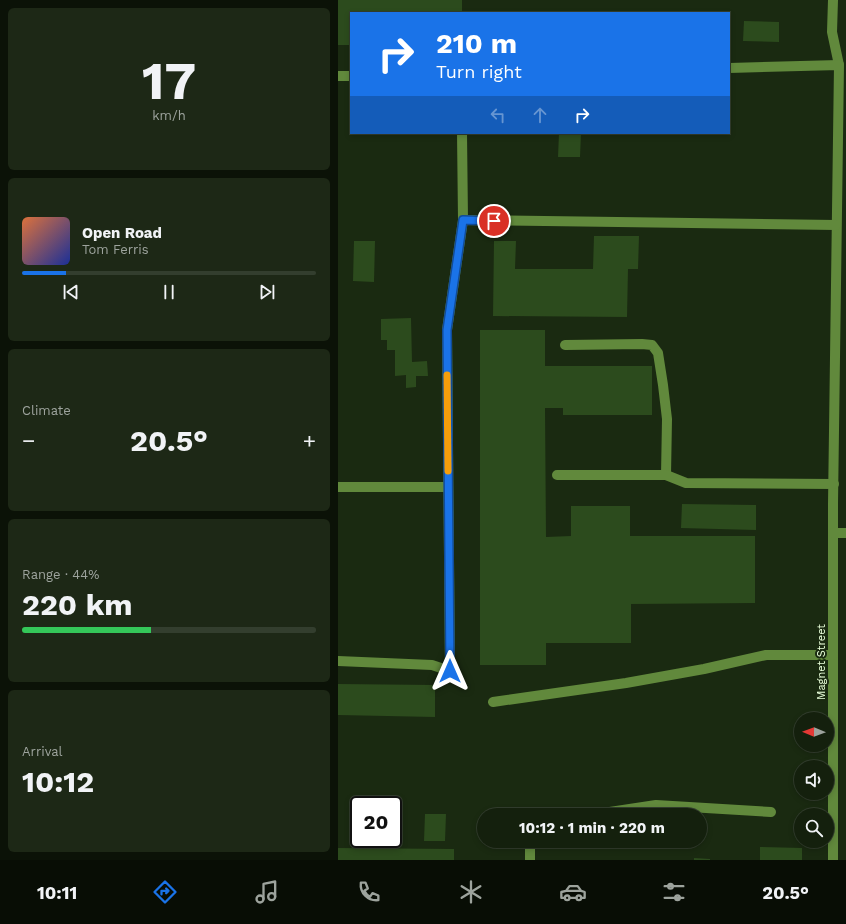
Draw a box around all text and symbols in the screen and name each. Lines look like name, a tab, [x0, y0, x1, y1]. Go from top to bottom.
text: 210 m	[436, 27, 517, 60]
icon: right	[370, 28, 422, 80]
text: 17	[142, 51, 196, 112]
text: Turn right	[436, 61, 522, 82]
icon: left	[487, 104, 509, 126]
icon: ahead	[529, 104, 551, 126]
icon: right	[571, 104, 593, 126]
text: km/h	[152, 108, 186, 123]
pin	[477, 204, 511, 238]
icon: arrive	[483, 210, 505, 232]
text: Open Road	[82, 224, 162, 242]
text: Tom Ferris	[82, 242, 149, 257]
icon: previous	[60, 281, 82, 303]
icon: pause	[158, 281, 180, 303]
icon: next	[256, 281, 278, 303]
text: Climate	[22, 403, 71, 418]
text: 20.5°	[130, 423, 208, 458]
text: −	[22, 428, 35, 453]
text: +	[303, 428, 316, 453]
text: Range · 44%	[22, 567, 99, 582]
text: 220 km	[22, 587, 133, 622]
street label: Magnet Street	[815, 624, 828, 700]
position arrow	[429, 650, 471, 692]
north arrow	[794, 712, 834, 752]
map controls	[794, 712, 834, 848]
text: Arrival	[22, 744, 63, 759]
button: sound	[794, 760, 834, 800]
text: 10:12	[22, 764, 94, 799]
speed limit sign: 20	[350, 796, 402, 848]
button: search	[794, 808, 834, 848]
text: 10:12 · 1 min · 220 m	[519, 819, 665, 837]
icon: directions	[151, 878, 179, 906]
icon: music	[253, 878, 281, 906]
icon: phone	[355, 878, 383, 906]
icon: climate	[457, 878, 485, 906]
icon: car	[559, 878, 587, 906]
icon: filters	[660, 878, 688, 906]
text: 10:11	[37, 882, 77, 903]
text: 20.5°	[762, 882, 809, 903]

